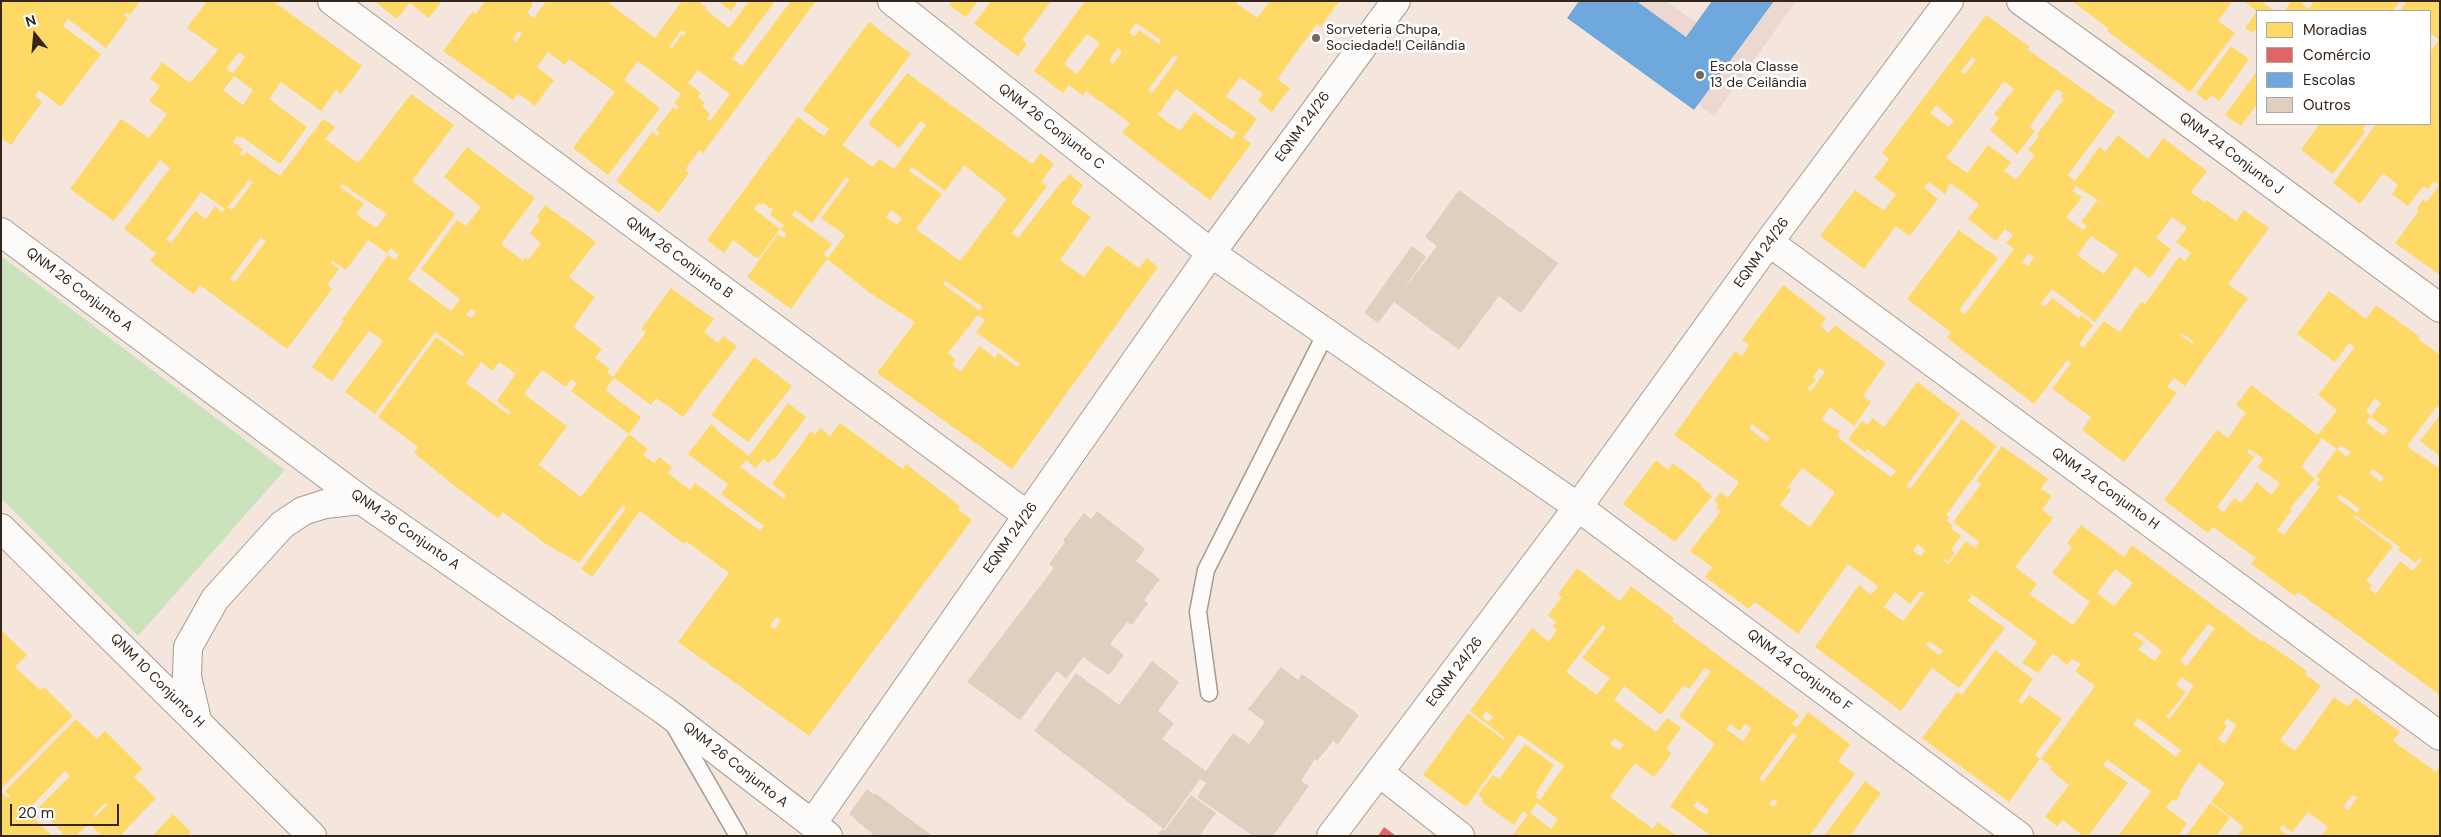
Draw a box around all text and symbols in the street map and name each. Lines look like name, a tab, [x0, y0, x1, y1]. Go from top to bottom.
north arrow	[10, 10, 60, 60]
legend	[2256, 10, 2431, 125]
text: N	[23, 11, 38, 31]
text: Moradias	[2303, 20, 2367, 40]
place label: Sorveteria Chupa, Sociedade!| Ceilândia	[1326, 22, 1465, 54]
marker: Sorveteria Chupa, Sociedade!| Ceilândia	[1310, 32, 1322, 44]
text: Comércio	[2303, 45, 2371, 65]
place label: Escola Classe 13 de Ceilândia	[1710, 59, 1807, 92]
marker: Escola Classe 13 de Ceilândia	[1694, 69, 1706, 81]
text: Escolas	[2303, 70, 2356, 90]
street label: QNM 26 Conjunto C	[995, 80, 1107, 174]
street label: EQNM 24/26	[1272, 89, 1334, 165]
text: Outros	[2303, 95, 2351, 115]
street label: QNM 24 Conjunto J	[2176, 109, 2286, 199]
street label: QNM 26 Conjunto B	[622, 214, 736, 302]
street label: EQNM 24/26	[1731, 215, 1793, 291]
street label: QNM 26 Conjunto A	[22, 244, 136, 336]
street label: QNM 24 Conjunto H	[2048, 444, 2162, 534]
street label: QNM 26 Conjunto A	[347, 486, 463, 574]
street label: EQNM 24/26	[980, 499, 1042, 577]
street label: QNM 24 Conjunto F	[1743, 626, 1855, 716]
street label: QNM 10 Conjunto H	[106, 630, 208, 732]
street label: EQNM 24/26	[1423, 634, 1487, 710]
street label: QNM 26 Conjunto A	[679, 719, 791, 811]
scale bar	[12, 794, 121, 826]
text: 20 m	[18, 803, 54, 823]

